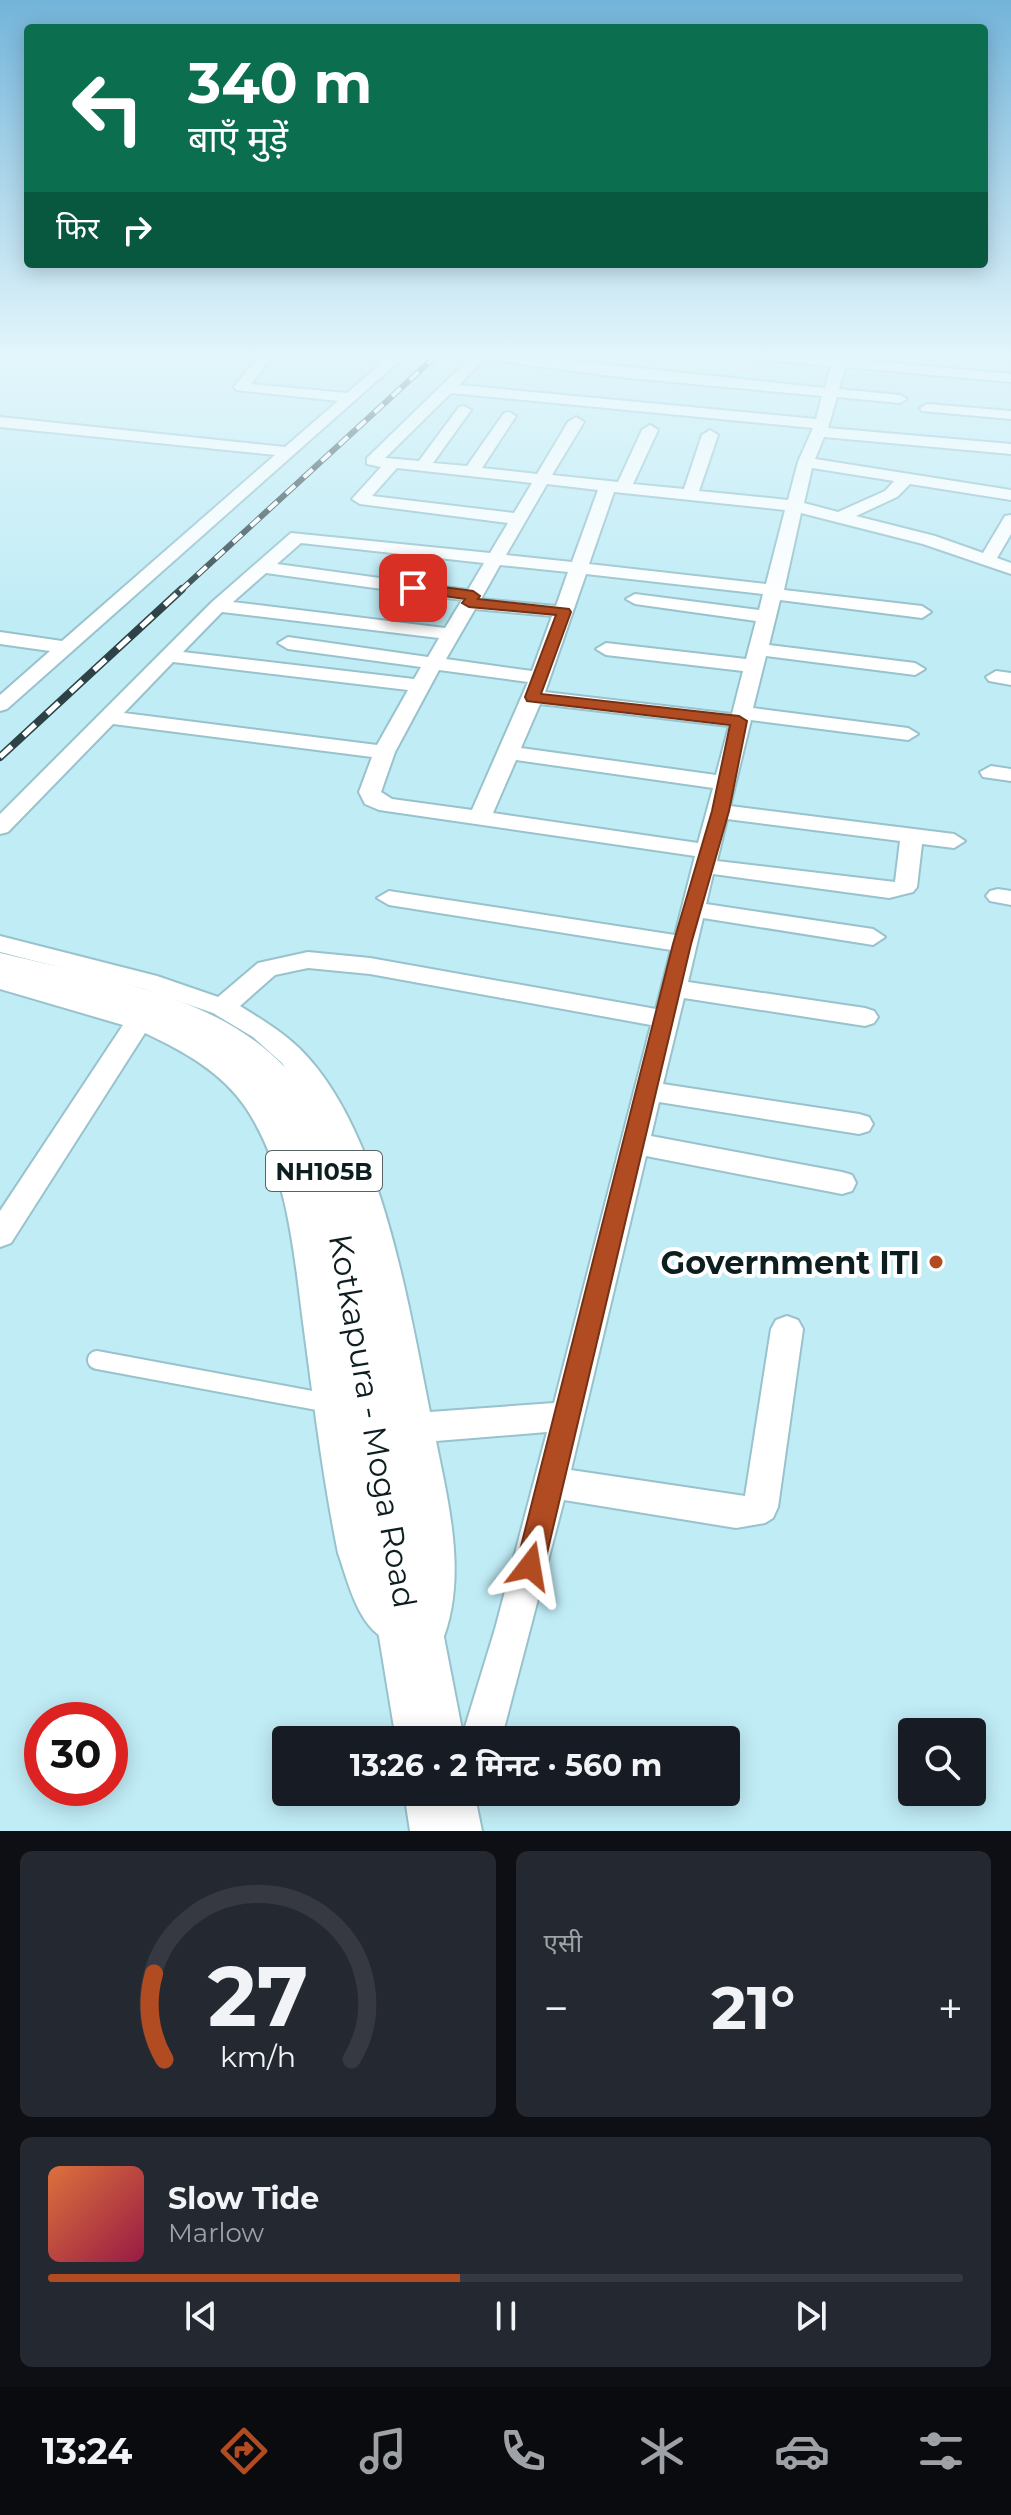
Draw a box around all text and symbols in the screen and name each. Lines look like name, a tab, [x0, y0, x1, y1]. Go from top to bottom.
text: 340 m	[188, 49, 372, 117]
icon: left	[56, 56, 160, 160]
text: बाएँ मुड़ें	[188, 117, 288, 161]
icon: right	[115, 208, 159, 252]
text: फिर	[56, 210, 99, 247]
pin	[379, 554, 447, 622]
icon: arrive	[391, 566, 435, 610]
road number: NH105B	[266, 1151, 382, 1191]
street label: Kotkapura - Moga Road	[321, 1231, 425, 1611]
place label: Government ITI	[660, 1243, 920, 1282]
marker: Government ITI	[927, 1253, 945, 1271]
position arrow	[488, 1524, 572, 1608]
speed limit sign: 30	[24, 1702, 128, 1806]
map controls	[898, 1718, 986, 1806]
button: search	[898, 1718, 986, 1806]
text: 13:26 · 2 मिनट · 560 m	[350, 1747, 662, 1784]
text: एसी	[544, 1927, 582, 1959]
text: 27	[207, 1945, 308, 2047]
text: 21°	[711, 1971, 795, 2044]
text: −	[544, 1981, 569, 2035]
text: +	[938, 1981, 963, 2035]
text: km/h	[220, 2039, 296, 2074]
text: Slow Tide	[168, 2180, 319, 2217]
text: Marlow	[168, 2217, 264, 2249]
icon: previous	[179, 2294, 223, 2338]
icon: pause	[484, 2294, 528, 2338]
icon: next	[789, 2294, 833, 2338]
icon: directions	[216, 2423, 272, 2479]
icon: music	[355, 2423, 411, 2479]
icon: phone	[495, 2423, 551, 2479]
icon: climate	[634, 2423, 690, 2479]
icon: car	[774, 2423, 830, 2479]
icon: filters	[913, 2423, 969, 2479]
text: 13:24	[42, 2429, 132, 2473]

